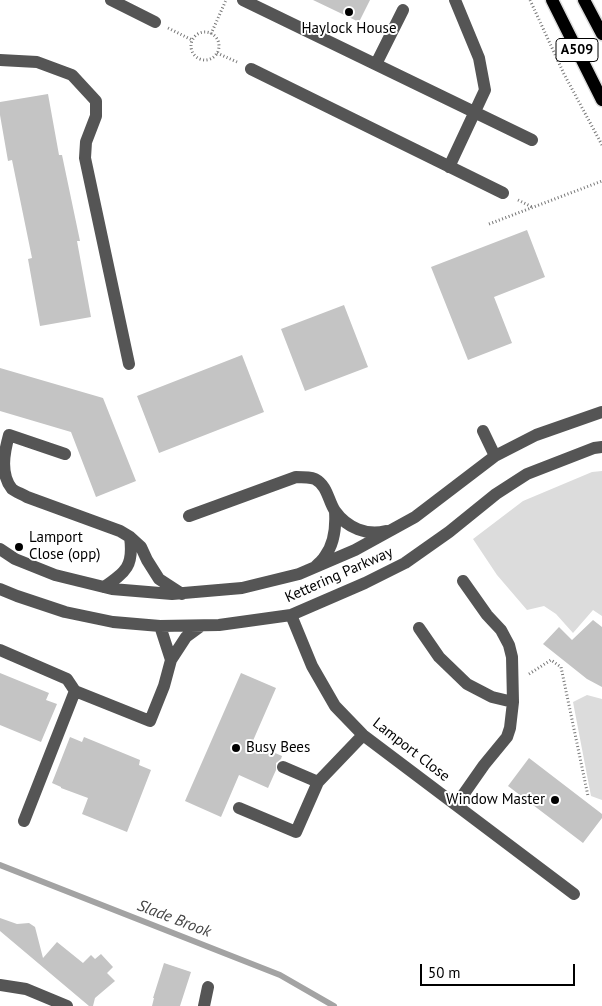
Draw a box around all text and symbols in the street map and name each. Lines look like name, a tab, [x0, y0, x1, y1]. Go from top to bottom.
marker: Haylock House	[343, 6, 355, 18]
place label: Haylock House	[301, 20, 397, 38]
road number: A509	[556, 38, 598, 62]
place label: Lamport Close (opp)	[29, 529, 100, 564]
marker: Lamport Close (opp)	[13, 541, 25, 553]
street label: Kettering Parkway	[282, 543, 396, 607]
street label: Lamport Close	[369, 714, 453, 786]
place label: Busy Bees	[246, 739, 310, 757]
marker: Busy Bees	[230, 742, 242, 754]
place label: Window Master	[446, 791, 545, 809]
marker: Window Master	[549, 794, 561, 806]
water label: Slade Brook	[134, 896, 214, 942]
scale bar	[422, 954, 577, 986]
text: 50 m	[428, 963, 461, 982]

